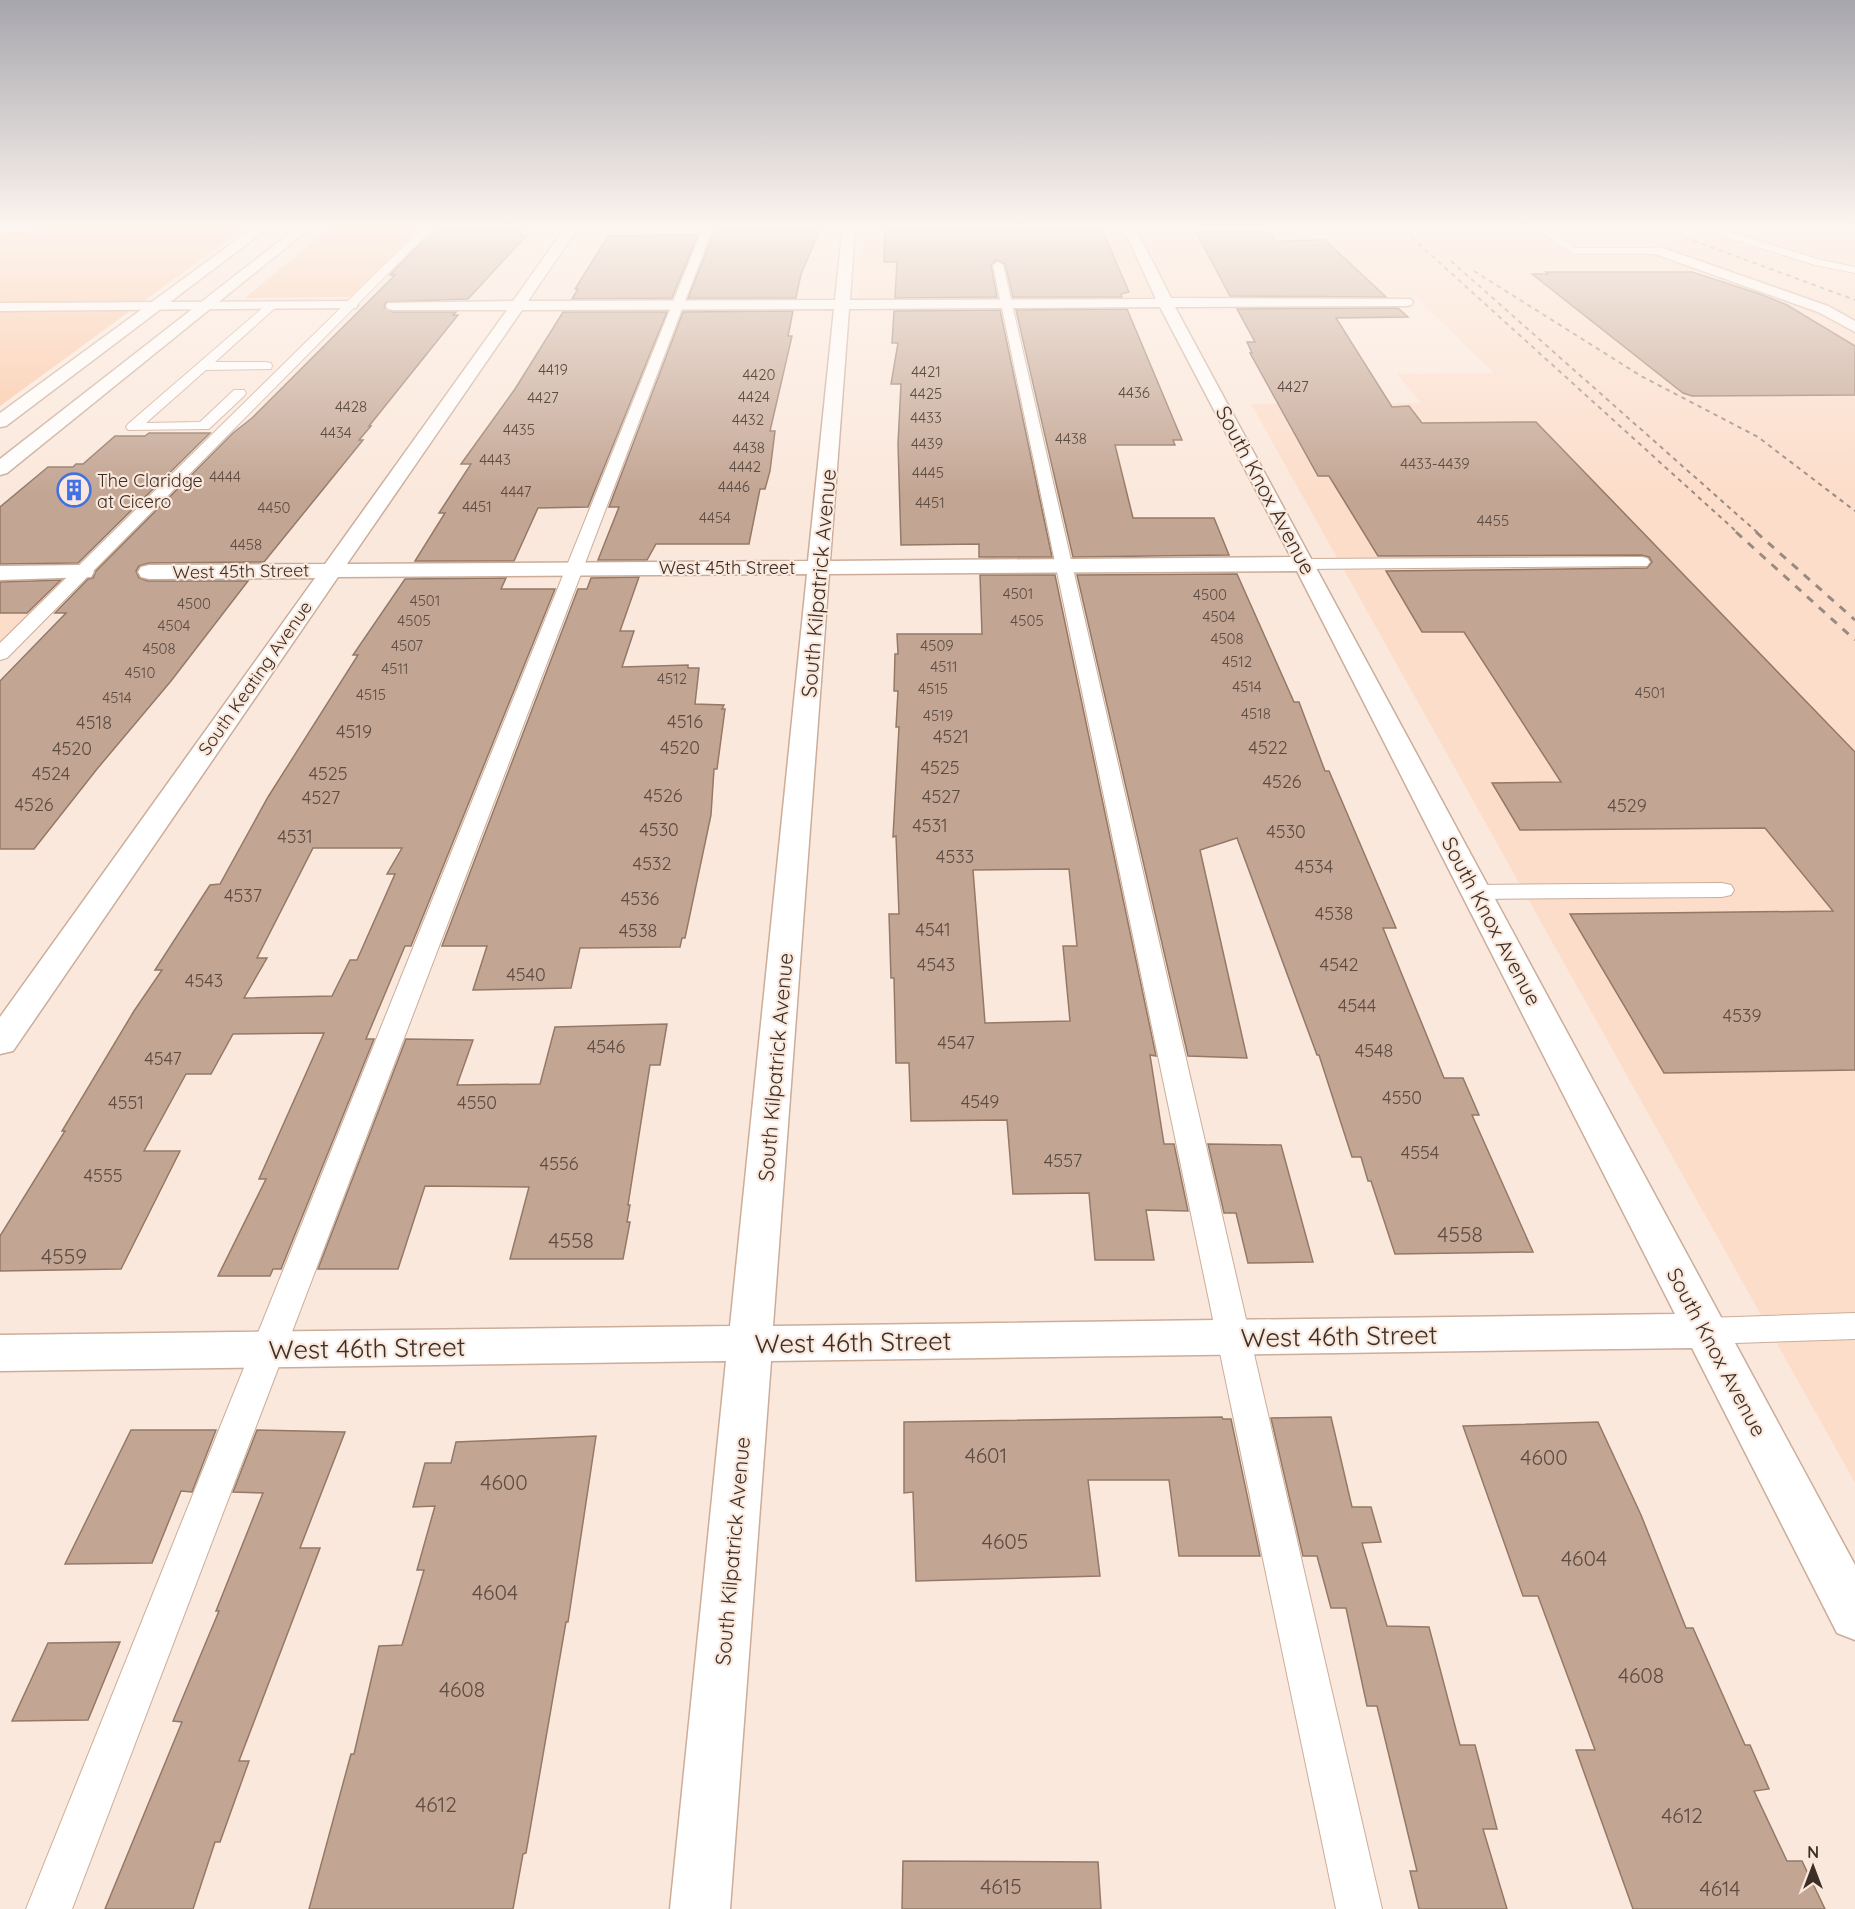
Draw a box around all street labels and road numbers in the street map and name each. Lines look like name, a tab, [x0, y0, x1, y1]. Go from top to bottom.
street label: South Knox Avenue	[1211, 401, 1321, 579]
street label: South Kilpatrick Avenue	[795, 468, 841, 698]
street label: West 45th Street	[659, 556, 795, 579]
street label: West 45th Street	[172, 558, 310, 584]
street label: South Keating Avenue	[193, 596, 317, 760]
street label: South Knox Avenue	[1437, 832, 1547, 1010]
street label: South Kilpatrick Avenue	[752, 952, 798, 1182]
street label: South Knox Avenue	[1662, 1263, 1772, 1441]
street label: West 46th Street	[1240, 1318, 1438, 1354]
street label: West 46th Street	[754, 1324, 952, 1360]
street label: West 46th Street	[268, 1330, 466, 1366]
street label: South Kilpatrick Avenue	[709, 1436, 755, 1666]

